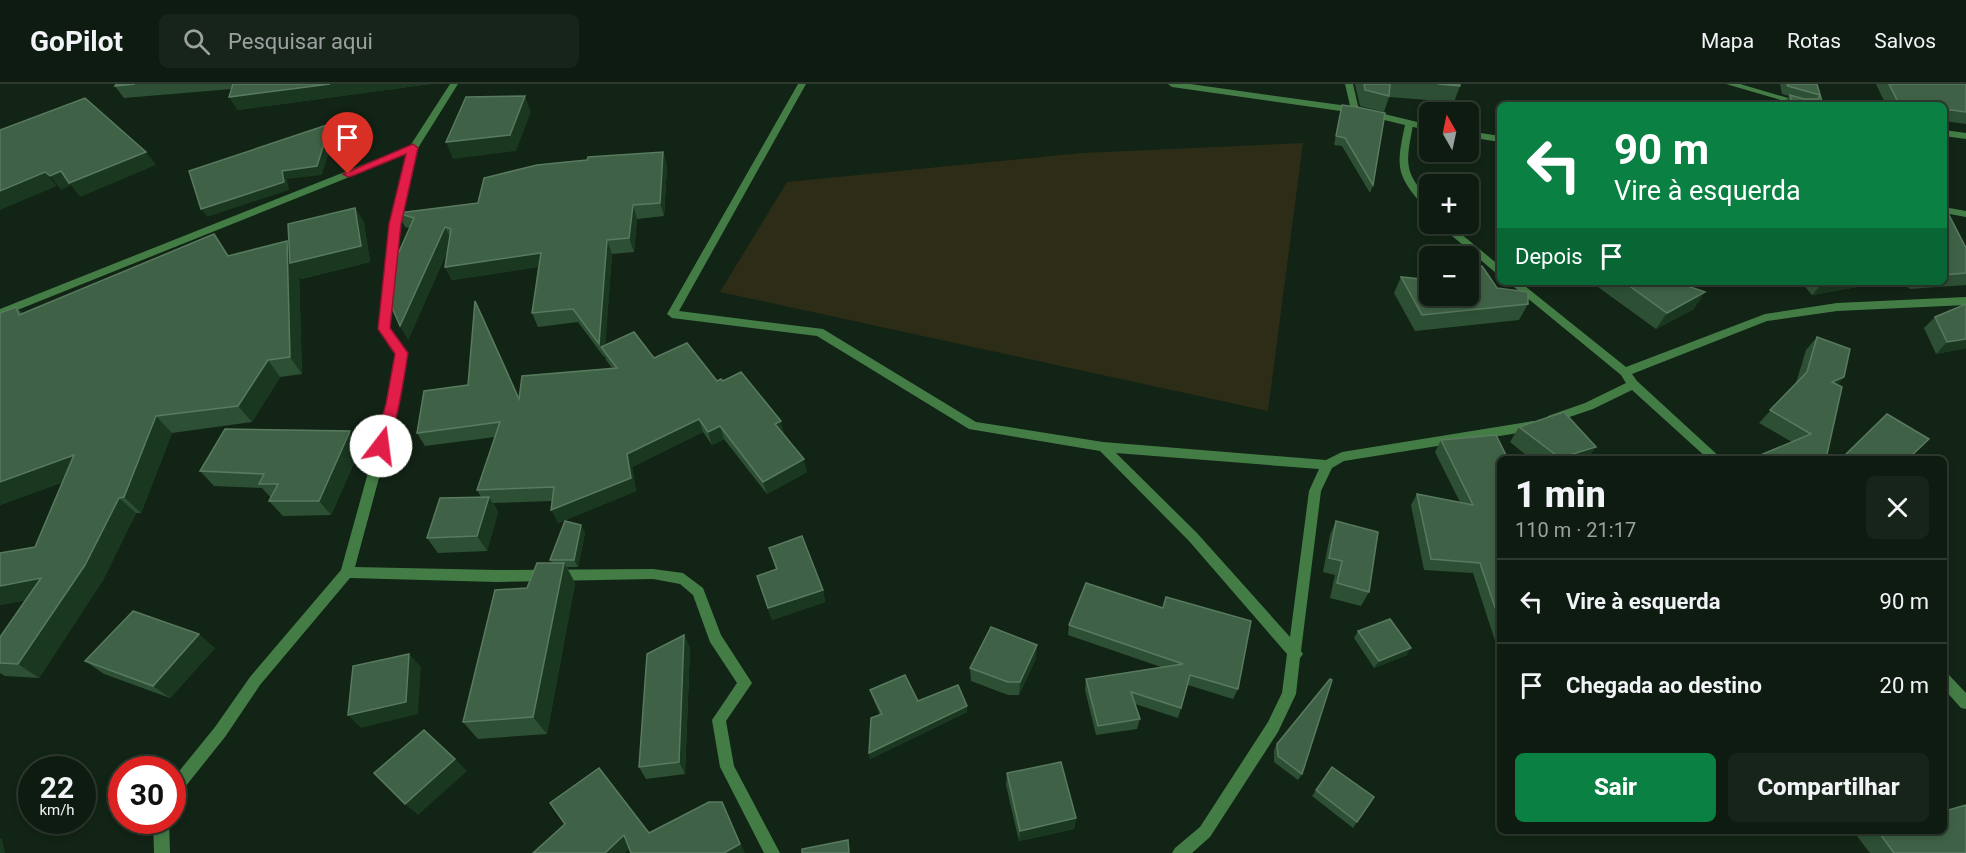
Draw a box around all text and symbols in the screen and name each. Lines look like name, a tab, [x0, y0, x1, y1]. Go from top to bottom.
search box	[159, 14, 579, 68]
text: GoPilot	[30, 25, 123, 58]
icon: search	[180, 25, 213, 58]
text: Pesquisar aqui	[228, 29, 373, 54]
text: Mapa	[1701, 29, 1754, 53]
text: Rotas	[1787, 29, 1841, 53]
text: Salvos	[1874, 29, 1936, 53]
north arrow	[1419, 102, 1479, 162]
map controls	[1419, 102, 1479, 306]
pin	[322, 112, 373, 174]
icon: arrive	[331, 121, 364, 154]
text: 90 m	[1614, 125, 1709, 174]
icon: left	[1515, 126, 1593, 204]
button: +	[1419, 174, 1479, 234]
text: Vire à esquerda	[1614, 175, 1801, 207]
icon: arrive	[1595, 240, 1628, 273]
text: Depois	[1515, 244, 1583, 269]
button: −	[1419, 246, 1479, 306]
position arrow	[349, 414, 413, 478]
text: 1 min	[1515, 474, 1606, 516]
button: close	[1866, 476, 1929, 539]
text: 110 m · 21:17	[1515, 518, 1636, 542]
icon: left	[1515, 585, 1548, 618]
text: Vire à esquerda	[1566, 589, 1720, 614]
text: 90 m	[1880, 589, 1929, 614]
icon: arrive	[1515, 669, 1548, 702]
text: Chegada ao destino	[1566, 673, 1762, 698]
text: 20 m	[1880, 673, 1929, 698]
button: Sair	[1515, 753, 1716, 822]
button: Compartilhar	[1728, 753, 1929, 822]
speed limit sign: 30	[108, 756, 186, 834]
text: 22	[40, 770, 74, 805]
text: km/h	[39, 801, 75, 819]

